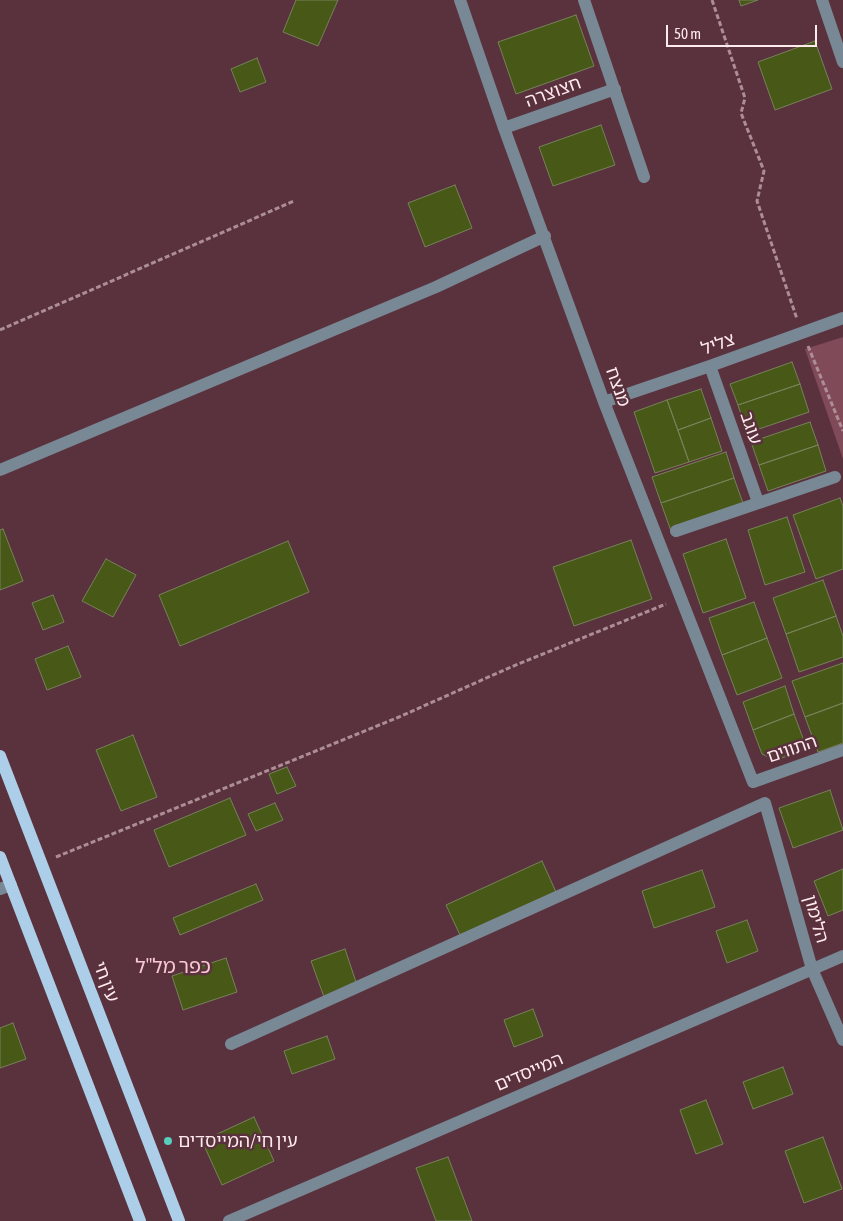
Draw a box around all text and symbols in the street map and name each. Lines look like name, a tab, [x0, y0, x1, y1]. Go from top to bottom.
scale bar	[668, 15, 819, 47]
text: 50 m	[674, 25, 701, 42]
street label: חצוצרה	[522, 72, 584, 112]
street label: צליל	[698, 328, 738, 360]
street label: מנצח	[601, 364, 635, 410]
street label: עוגב	[735, 409, 767, 447]
street label: התווים	[764, 730, 820, 768]
street label: הלימון	[799, 892, 833, 946]
district label: כפר מל"ל	[135, 955, 211, 979]
street label: עין חי	[88, 959, 124, 1005]
street label: המייסדים	[492, 1048, 566, 1096]
place label: עין חי/המייסדים	[178, 1130, 298, 1152]
marker: עין חי/המייסדים	[162, 1135, 174, 1147]

